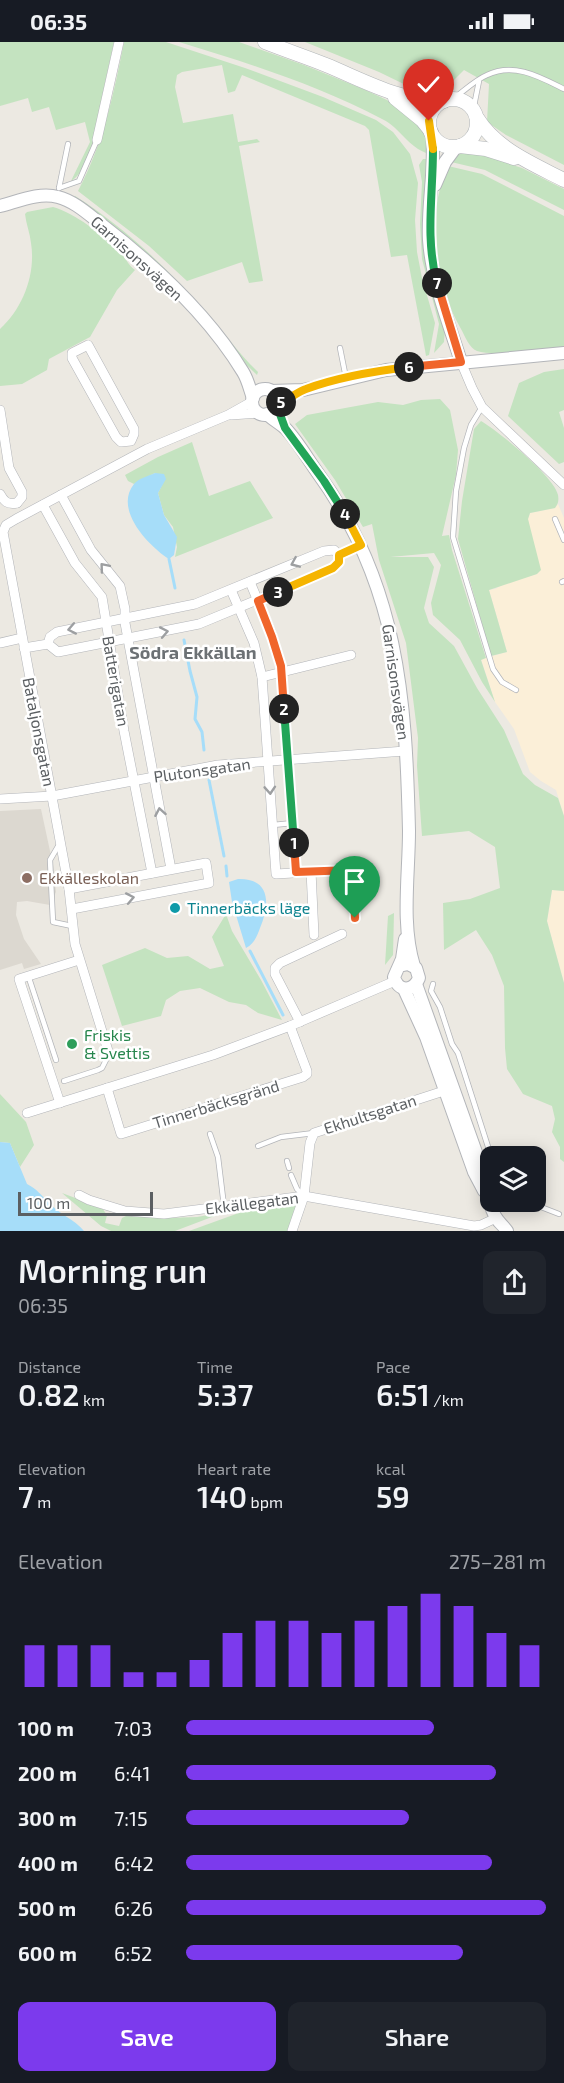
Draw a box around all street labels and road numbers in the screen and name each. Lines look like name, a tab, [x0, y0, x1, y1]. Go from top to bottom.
street label: Garnisonsvägen	[87, 211, 187, 304]
street label: Garnisonsvägen	[379, 623, 414, 741]
street label: Batterigatan	[99, 634, 134, 728]
street label: Bataljonsgatan	[19, 676, 59, 788]
street label: Plutonsgatan	[152, 753, 252, 786]
street label: Tinnerbäcksgränd	[150, 1075, 281, 1132]
street label: Ekhultsgatan	[321, 1090, 419, 1137]
street label: Ekkällegatan	[204, 1187, 300, 1218]

